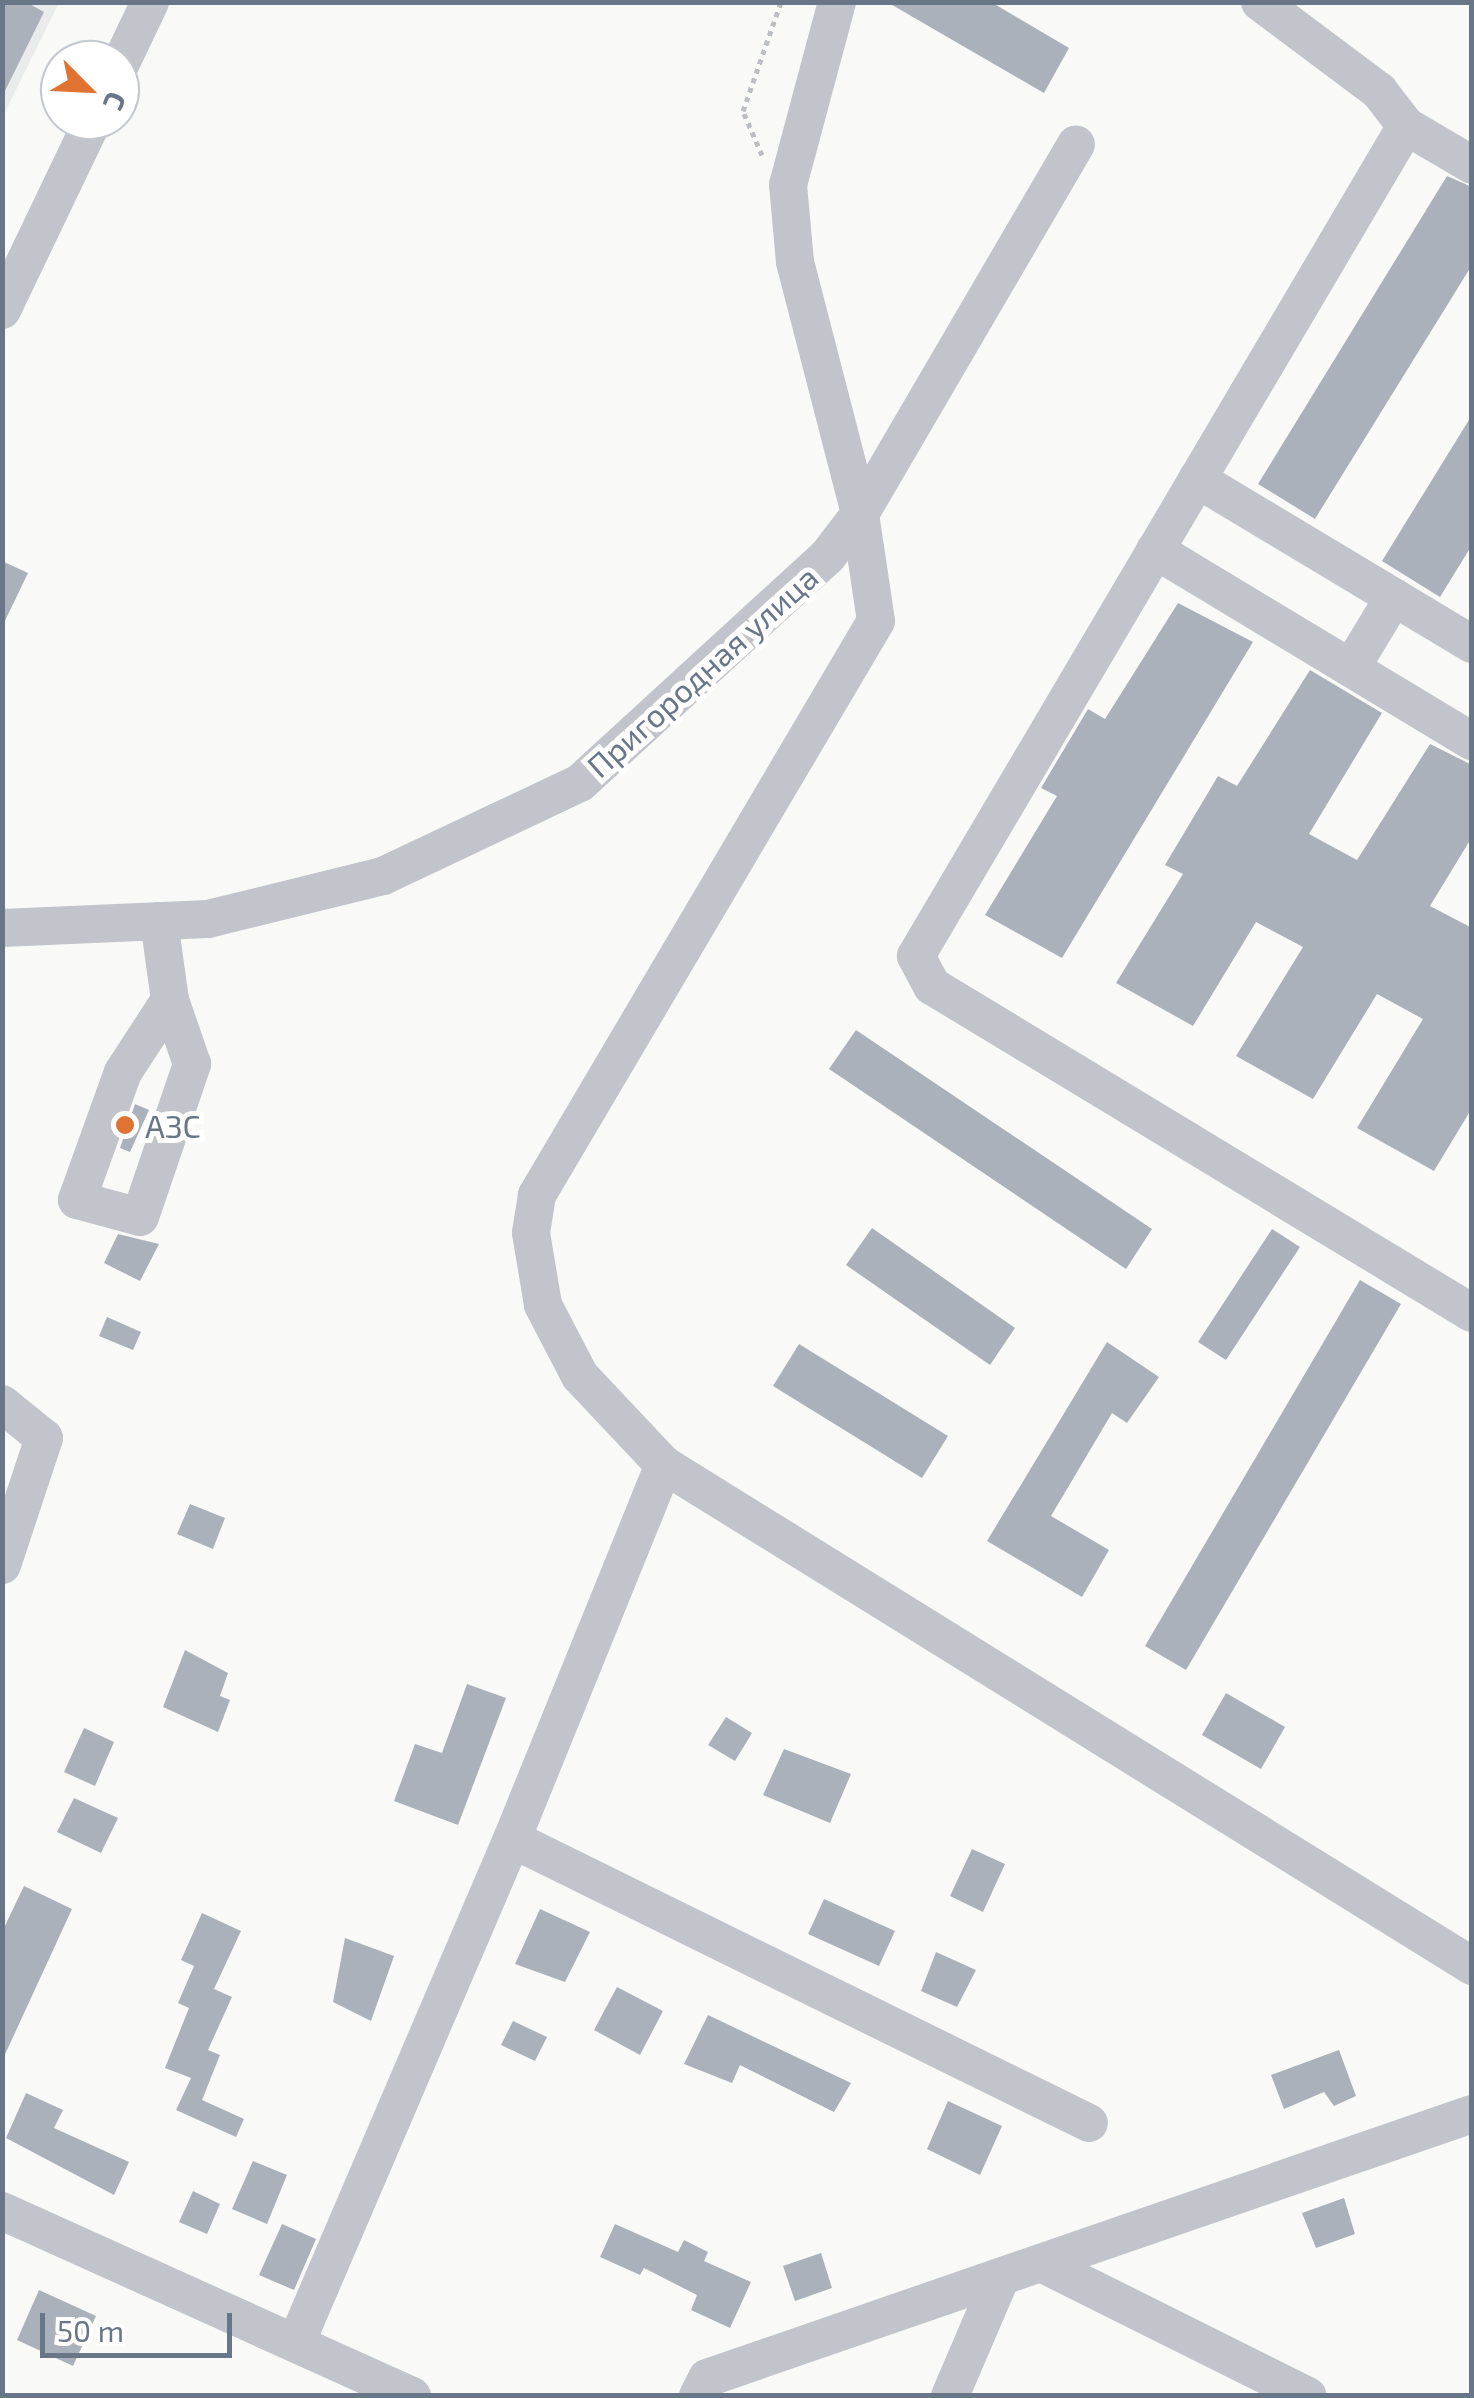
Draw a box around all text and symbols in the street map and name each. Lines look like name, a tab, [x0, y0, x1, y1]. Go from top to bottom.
north arrow	[40, 40, 140, 140]
text: С	[97, 87, 134, 116]
street label: Пригородная улица	[579, 557, 825, 785]
place label: АЗС	[145, 1106, 201, 1144]
marker: АЗС	[114, 1114, 136, 1136]
scale bar	[45, 2293, 238, 2355]
text: 50 m	[57, 2312, 124, 2348]

